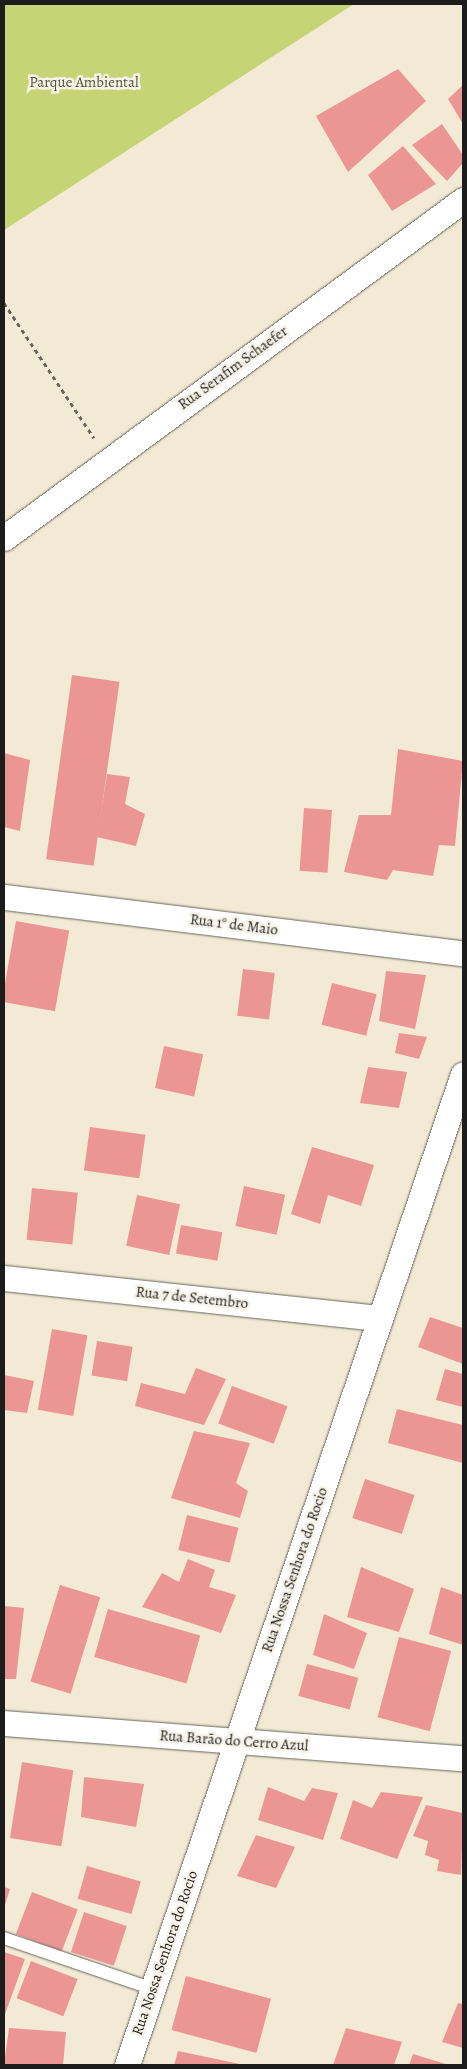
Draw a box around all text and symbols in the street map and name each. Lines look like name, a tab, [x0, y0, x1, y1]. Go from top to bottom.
park label: Parque Ambiental	[29, 74, 139, 92]
street label: Rua Serafim Schaefer	[175, 322, 291, 414]
street label: Rua 1° de Maio	[189, 911, 279, 939]
street label: Rua 7 de Setembro	[135, 1283, 249, 1313]
street label: Rua Nossa Senhora do Rocio	[258, 1485, 332, 1655]
street label: Rua Barão do Cerro Azul	[159, 1727, 309, 1755]
street label: Rua Nossa Senhora do Rocio	[128, 1868, 202, 2038]

